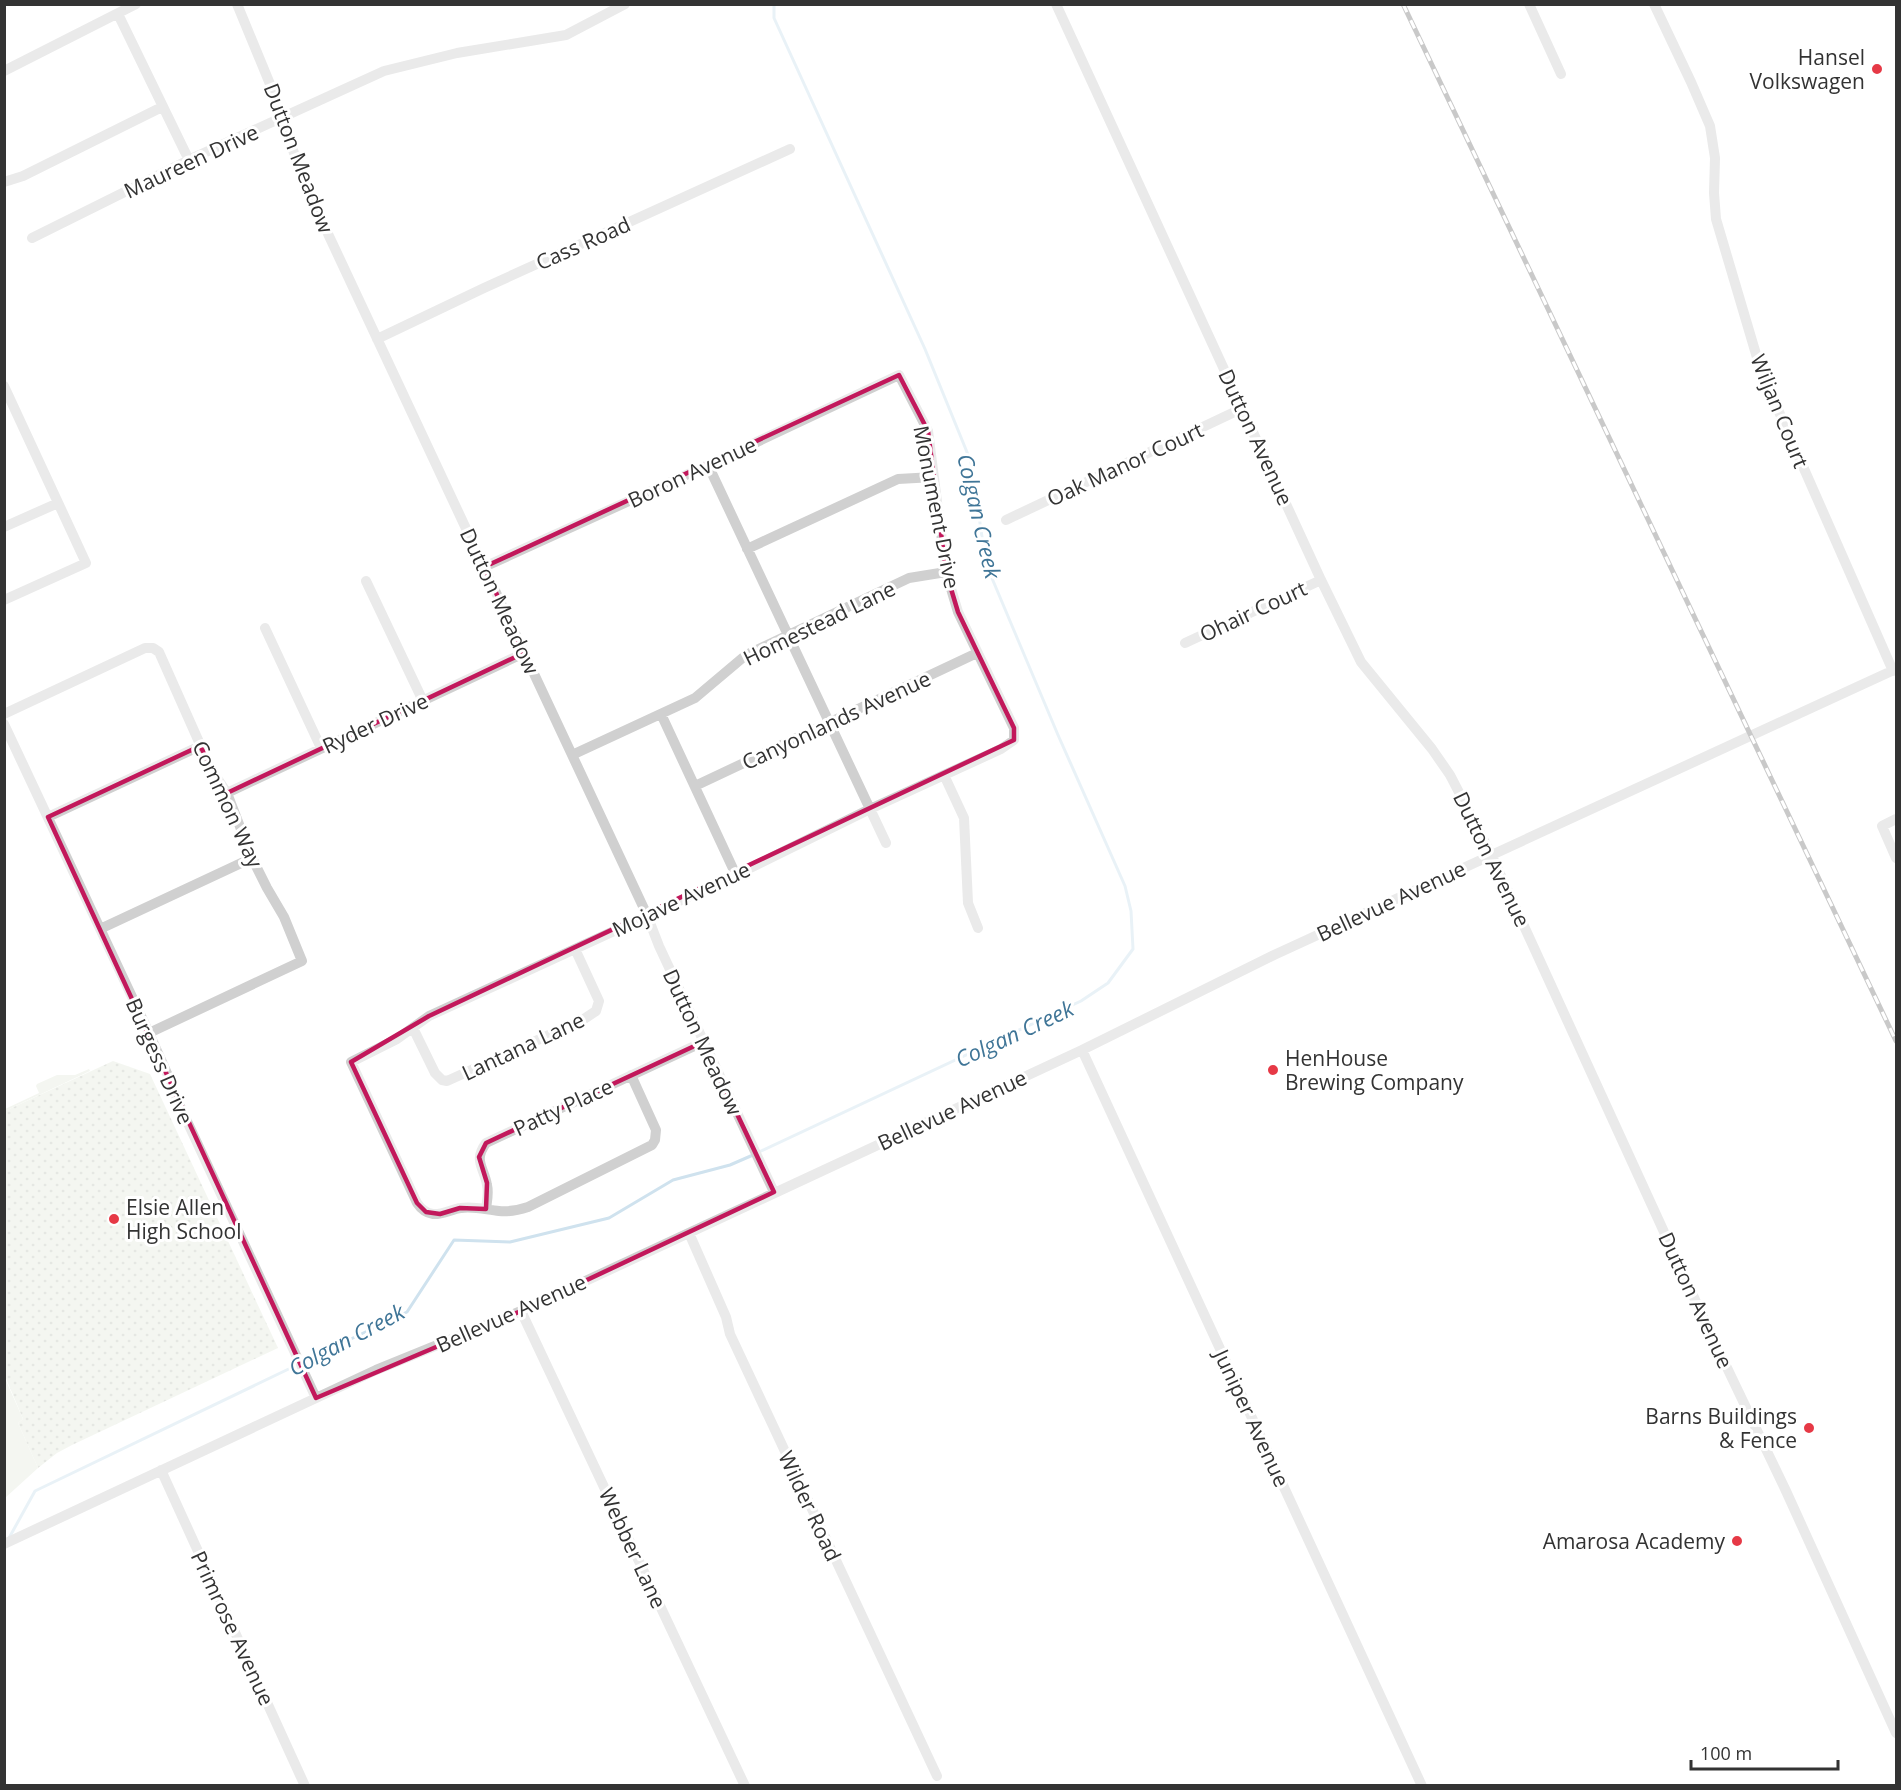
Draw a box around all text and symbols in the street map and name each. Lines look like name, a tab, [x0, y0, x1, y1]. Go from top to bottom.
place label: Hansel Volkswagen	[1749, 43, 1865, 95]
marker: Hansel Volkswagen	[1870, 62, 1884, 76]
street label: Dutton Meadow	[258, 79, 341, 238]
street label: Maureen Drive	[119, 118, 263, 204]
street label: Cass Road	[531, 210, 635, 276]
street label: Wiljan Court	[1745, 350, 1815, 472]
street label: Dutton Avenue	[1212, 364, 1300, 510]
street label: Oak Manor Court	[1042, 416, 1208, 512]
street label: Monument Drive	[907, 423, 967, 591]
street label: Boron Avenue	[623, 430, 761, 514]
water label: Colgan Creek	[951, 451, 1009, 583]
street label: Dutton Meadow	[454, 523, 546, 679]
street label: Homestead Lane	[738, 574, 900, 672]
street label: Ohair Court	[1195, 574, 1311, 648]
street label: Canyonlands Avenue	[737, 664, 935, 776]
street label: Ryder Drive	[318, 686, 432, 760]
street label: Common Way	[186, 736, 270, 873]
street label: Dutton Avenue	[1447, 787, 1537, 931]
street label: Bellevue Avenue	[1312, 854, 1470, 948]
street label: Mojave Avenue	[607, 855, 755, 943]
street label: Dutton Meadow	[657, 964, 749, 1120]
water label: Colgan Creek	[950, 992, 1079, 1074]
street label: Burgess Drive	[120, 994, 200, 1128]
street label: Lantana Lane	[457, 1005, 589, 1087]
place label: HenHouse Brewing Company	[1285, 1044, 1464, 1096]
street label: Bellevue Avenue	[873, 1063, 1031, 1157]
marker: HenHouse Brewing Company	[1266, 1063, 1280, 1077]
street label: Patty Place	[509, 1072, 617, 1142]
place label: Elsie Allen High School	[126, 1193, 242, 1245]
marker: Elsie Allen High School	[107, 1212, 121, 1226]
street label: Dutton Avenue	[1652, 1227, 1740, 1373]
street label: Bellevue Avenue	[432, 1267, 590, 1359]
water label: Colgan Creek	[283, 1295, 410, 1382]
street label: Juniper Avenue	[1207, 1343, 1296, 1491]
place label: Barns Buildings & Fence	[1645, 1402, 1797, 1454]
marker: Barns Buildings & Fence	[1802, 1421, 1816, 1435]
street label: Wilder Road	[772, 1446, 848, 1566]
street label: Webber Lane	[593, 1483, 673, 1613]
place label: Amarosa Academy	[1543, 1527, 1725, 1555]
marker: Amarosa Academy	[1730, 1534, 1744, 1548]
street label: Primrose Avenue	[185, 1546, 281, 1710]
scale bar	[1691, 1733, 1838, 1771]
text: 100 m	[1700, 1741, 1752, 1765]

